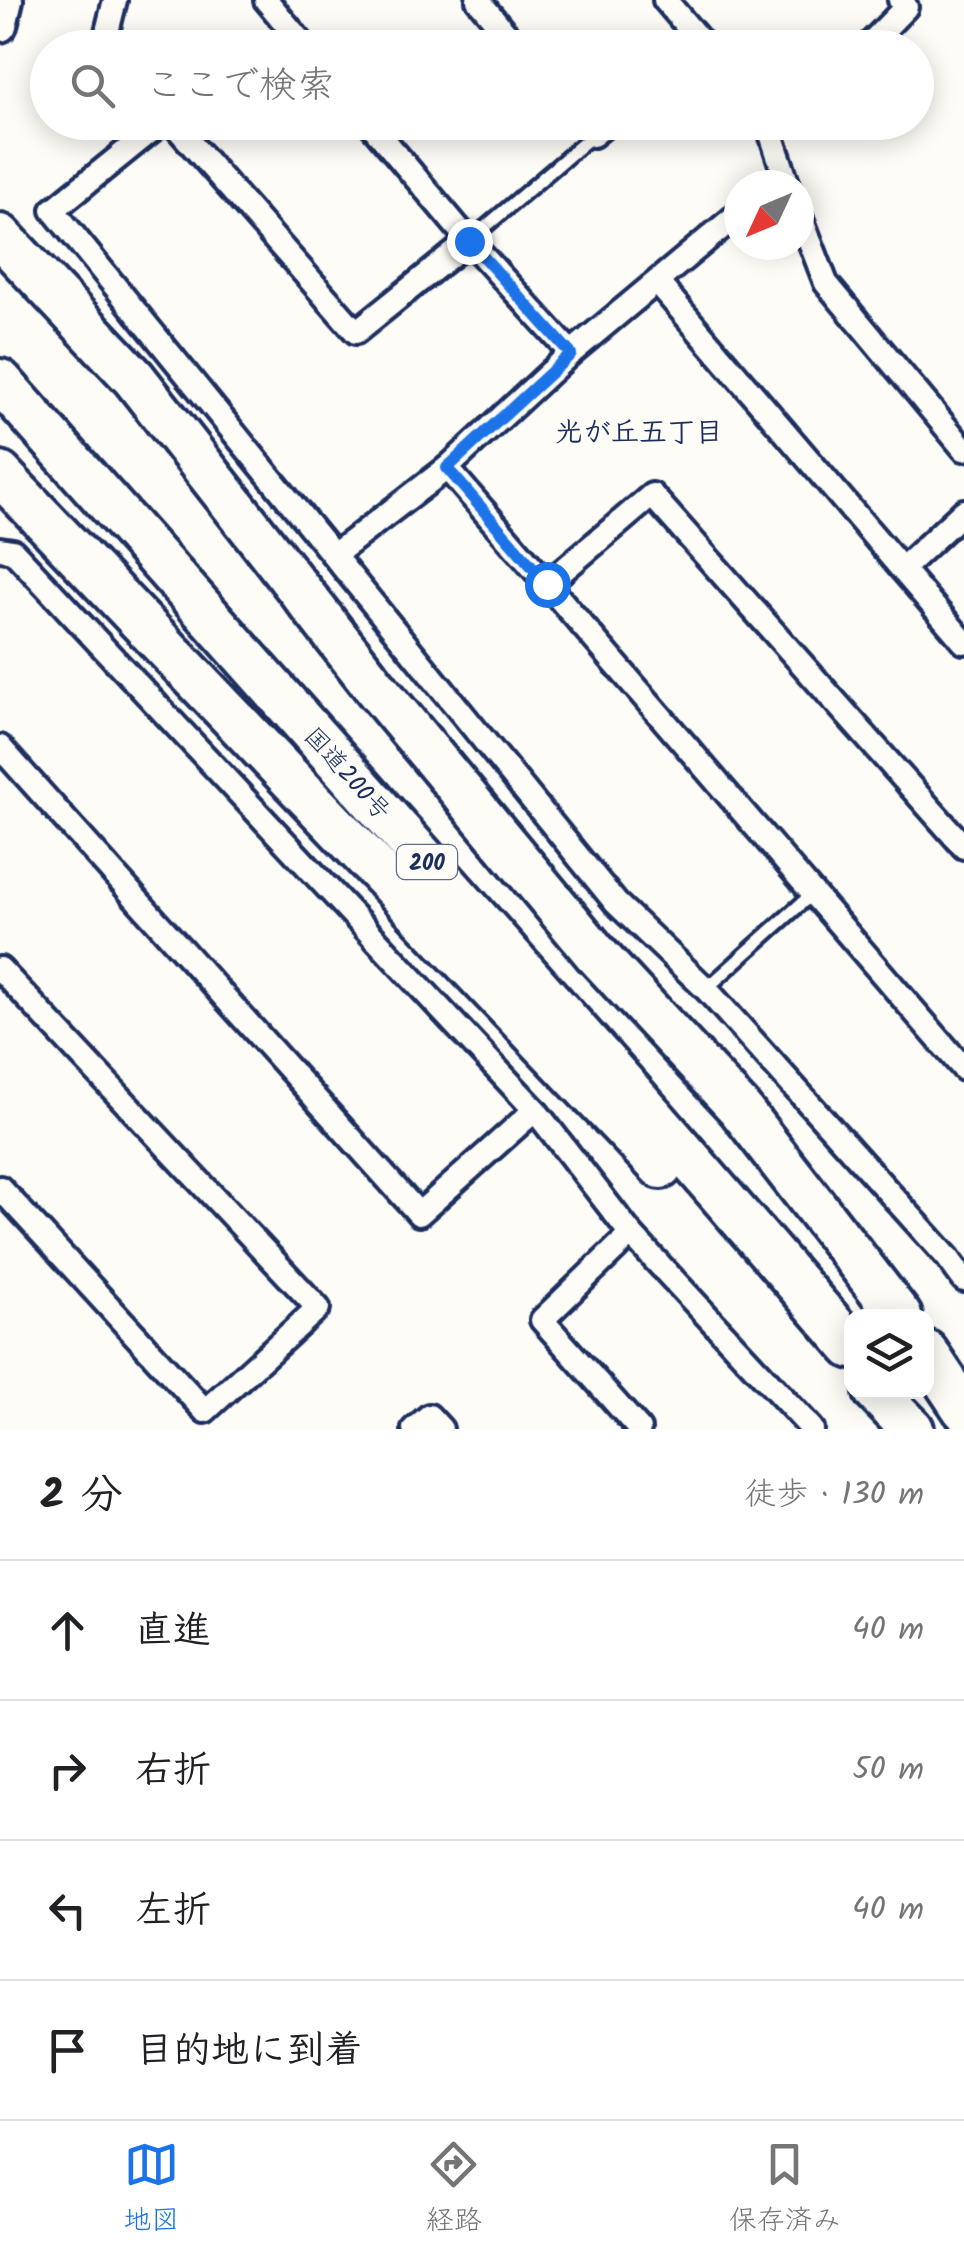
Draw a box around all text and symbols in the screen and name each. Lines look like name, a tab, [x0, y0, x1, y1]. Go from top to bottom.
search box	[30, 30, 934, 140]
text: ここで検索	[145, 57, 335, 117]
icon: search	[65, 58, 120, 113]
north arrow	[724, 170, 814, 260]
route end	[447, 219, 493, 265]
district label: 光が丘五丁目	[555, 411, 723, 456]
route start	[525, 562, 571, 608]
street label: 国道200号	[293, 718, 400, 830]
road number: 200	[397, 845, 457, 879]
map controls	[844, 1309, 934, 1399]
button: layers	[844, 1309, 934, 1399]
text: 2 分	[40, 1463, 123, 1530]
text: 徒歩 · 130 m	[744, 1470, 924, 1521]
text: 直進	[135, 1602, 211, 1662]
icon: ahead	[40, 1603, 95, 1658]
text: 40 m	[852, 1605, 924, 1656]
text: 右折	[135, 1742, 211, 1802]
icon: right	[40, 1743, 95, 1798]
text: 50 m	[853, 1745, 924, 1796]
text: 左折	[135, 1882, 211, 1942]
icon: left	[40, 1883, 95, 1938]
text: 40 m	[852, 1885, 924, 1936]
text: 目的地に到着	[135, 2022, 363, 2082]
icon: arrive	[40, 2023, 95, 2078]
tab: 地図	[123, 2137, 179, 2244]
tab: 経路	[426, 2137, 482, 2244]
tab: 保存済み	[729, 2137, 841, 2244]

